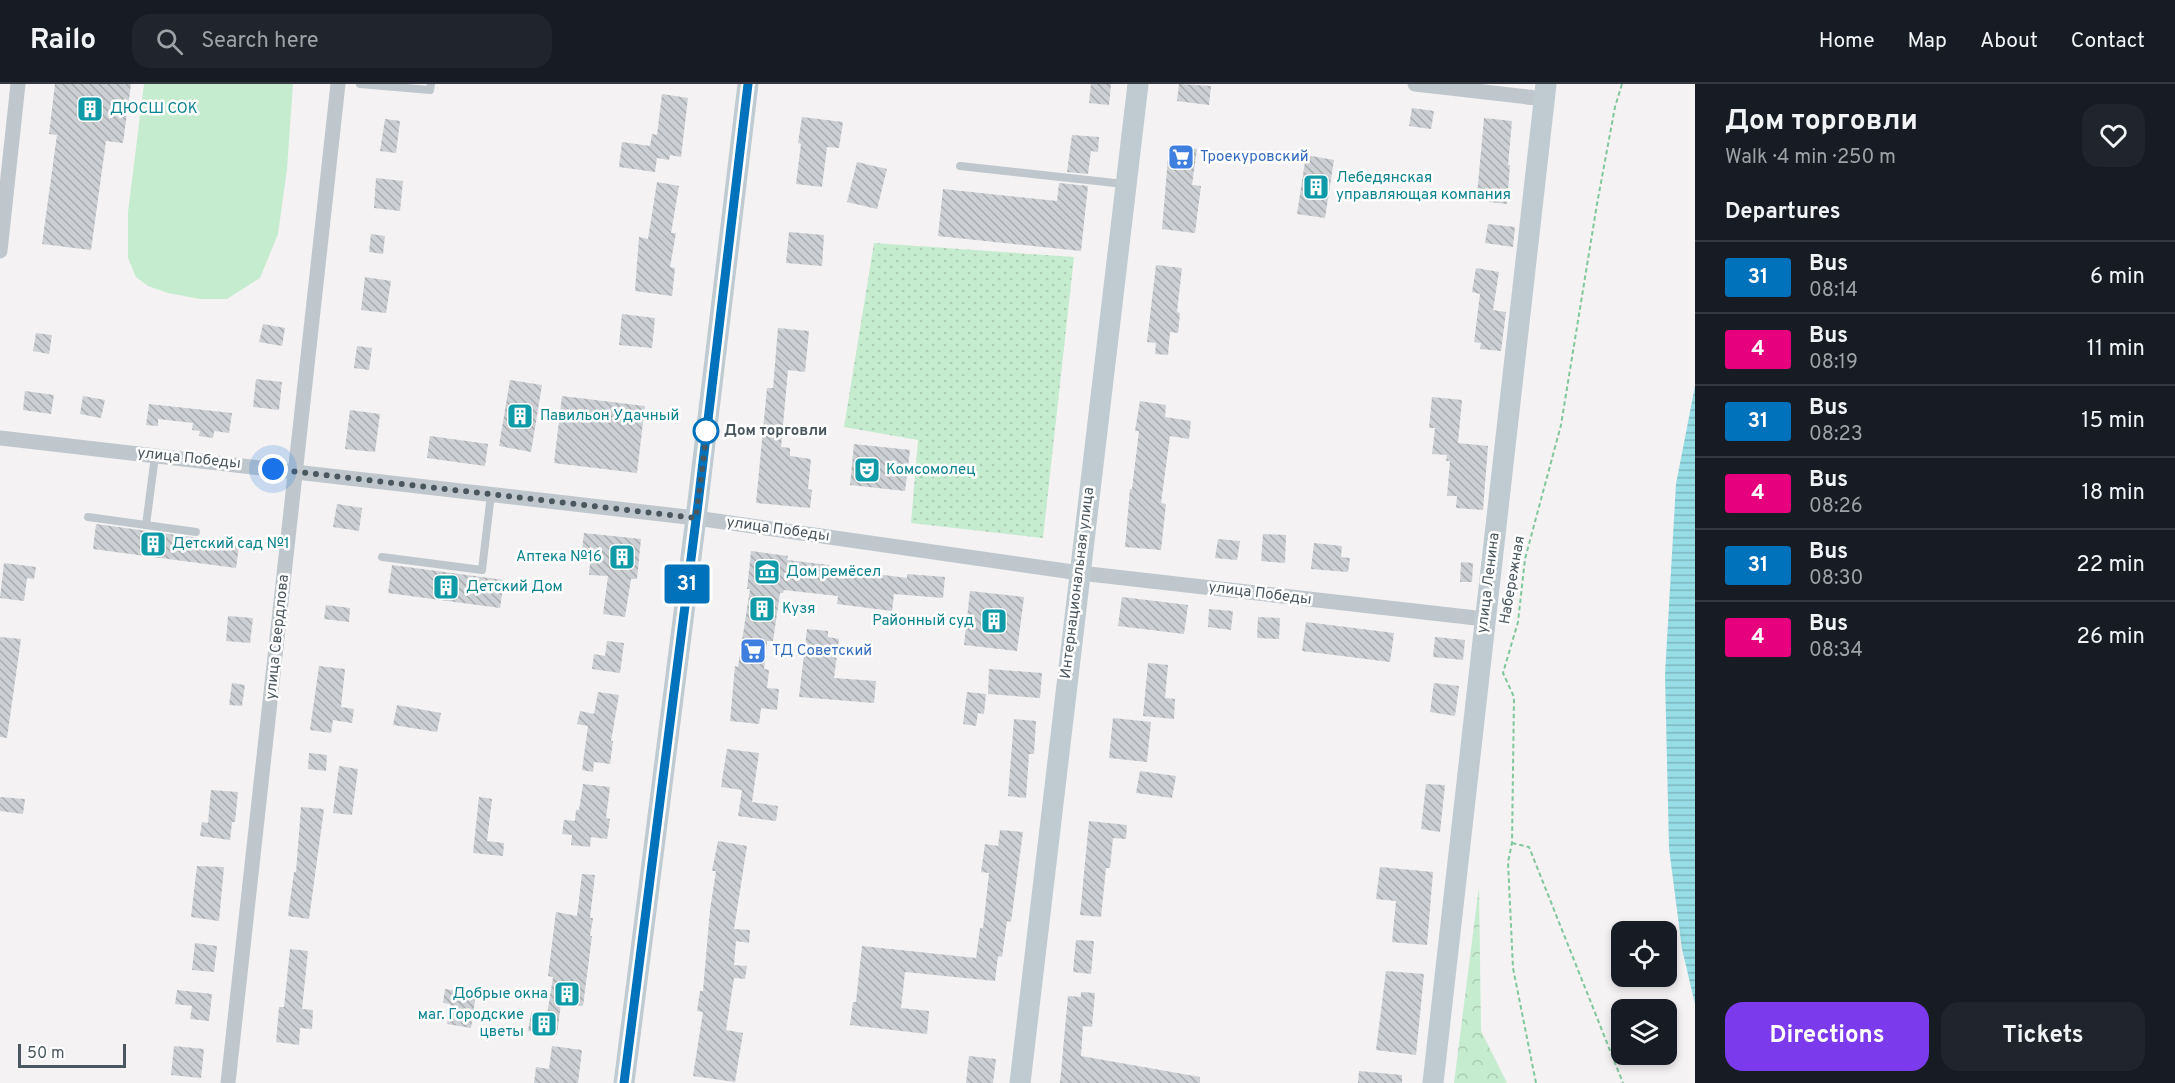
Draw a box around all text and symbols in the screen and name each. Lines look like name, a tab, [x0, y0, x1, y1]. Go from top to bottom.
search box	[132, 14, 552, 68]
text: Railo	[30, 23, 96, 59]
icon: search	[153, 25, 186, 58]
text: Search here	[201, 28, 319, 55]
text: Home	[1819, 28, 1875, 55]
text: Map	[1908, 28, 1947, 55]
text: About	[1980, 28, 2038, 55]
text: Contact	[2071, 28, 2145, 55]
building icon: ДЮСШ СОК	[75, 94, 105, 124]
place label: ДЮСШ СОК	[110, 100, 198, 119]
text: Дом торговли	[1725, 104, 1918, 140]
button: heart	[2082, 104, 2145, 167]
supermarket icon: Троекуровский	[1166, 142, 1196, 172]
text: Walk · 4 min · 250 m	[1725, 145, 1896, 171]
place label: Троекуровский	[1200, 148, 1309, 167]
place label: Лебедянская управляющая компания	[1336, 169, 1511, 205]
building icon: Лебедянская управляющая компания	[1301, 172, 1331, 202]
text: Departures	[1725, 199, 1841, 226]
text: Bus	[1809, 251, 1848, 278]
text: 31	[1748, 264, 1768, 291]
text: 6 min	[2090, 264, 2145, 291]
text: 08:14	[1809, 278, 1858, 304]
text: Bus	[1809, 323, 1848, 350]
text: 4	[1751, 336, 1765, 363]
text: 11 min	[2087, 336, 2145, 363]
text: 08:19	[1809, 350, 1858, 376]
text: Bus	[1809, 395, 1848, 422]
building icon: Павильон Удачный	[505, 401, 535, 431]
place label: Павильон Удачный	[540, 407, 679, 426]
text: 31	[1748, 408, 1768, 435]
text: 15 min	[2081, 408, 2145, 435]
marker: Дом торговли	[693, 418, 719, 444]
place label: Дом торговли	[724, 422, 827, 441]
text: 08:23	[1809, 422, 1863, 448]
street label: улица Победы	[136, 444, 242, 474]
your location	[258, 454, 288, 484]
theatre icon: Комсомолец	[852, 455, 882, 485]
place label: Комсомолец	[886, 461, 976, 480]
text: Bus	[1809, 467, 1848, 494]
text: 4	[1751, 480, 1765, 507]
text: 18 min	[2082, 480, 2145, 507]
street label: Интернациональная улица	[1057, 486, 1099, 680]
text: 08:26	[1809, 494, 1863, 520]
street label: улица Победы	[725, 513, 831, 547]
building icon: Детский сад №1	[138, 529, 168, 559]
street label: улица Ленина	[1473, 532, 1505, 634]
street label: Набережная	[1496, 534, 1530, 626]
place label: Детский сад №1	[172, 535, 290, 554]
text: Bus	[1809, 539, 1848, 566]
building icon: Аптека №16	[607, 542, 637, 572]
place label: Аптека №16	[516, 548, 602, 567]
text: 31	[1748, 552, 1768, 579]
text: 22 min	[2076, 552, 2145, 579]
museum icon: Дом ремёсел	[752, 557, 782, 587]
place label: Дом ремёсел	[786, 563, 881, 582]
line badge: 31	[660, 564, 714, 604]
text: 08:30	[1809, 566, 1863, 592]
text: 31	[677, 571, 697, 598]
building icon: Детский Дом	[431, 572, 461, 602]
street label: улица Свердлова	[262, 573, 294, 701]
place label: Детский Дом	[466, 578, 563, 597]
street label: улица Победы	[1207, 578, 1313, 610]
building icon: Кузя	[747, 594, 777, 624]
place label: Кузя	[782, 600, 815, 619]
building icon: Районный суд	[979, 606, 1009, 636]
text: Bus	[1809, 611, 1848, 638]
place label: Районный суд	[872, 612, 974, 631]
text: 4	[1751, 624, 1765, 651]
text: 26 min	[2077, 624, 2145, 651]
supermarket icon: ТД Советский	[738, 636, 768, 666]
text: 08:34	[1809, 638, 1863, 664]
place label: ТД Советский	[772, 642, 872, 661]
map controls	[1611, 921, 1677, 1065]
button: locate	[1611, 921, 1677, 987]
building icon: Добрые окна	[552, 979, 582, 1009]
place label: Добрые окна	[452, 985, 548, 1004]
button: layers	[1611, 999, 1677, 1065]
button: Directions	[1725, 1002, 1929, 1071]
button: Tickets	[1941, 1002, 2145, 1071]
place label: маг. Городские цветы	[418, 1006, 524, 1042]
building icon: маг. Городские цветы	[529, 1009, 559, 1039]
scale bar	[18, 1041, 126, 1068]
text: 50 m	[27, 1044, 65, 1064]

